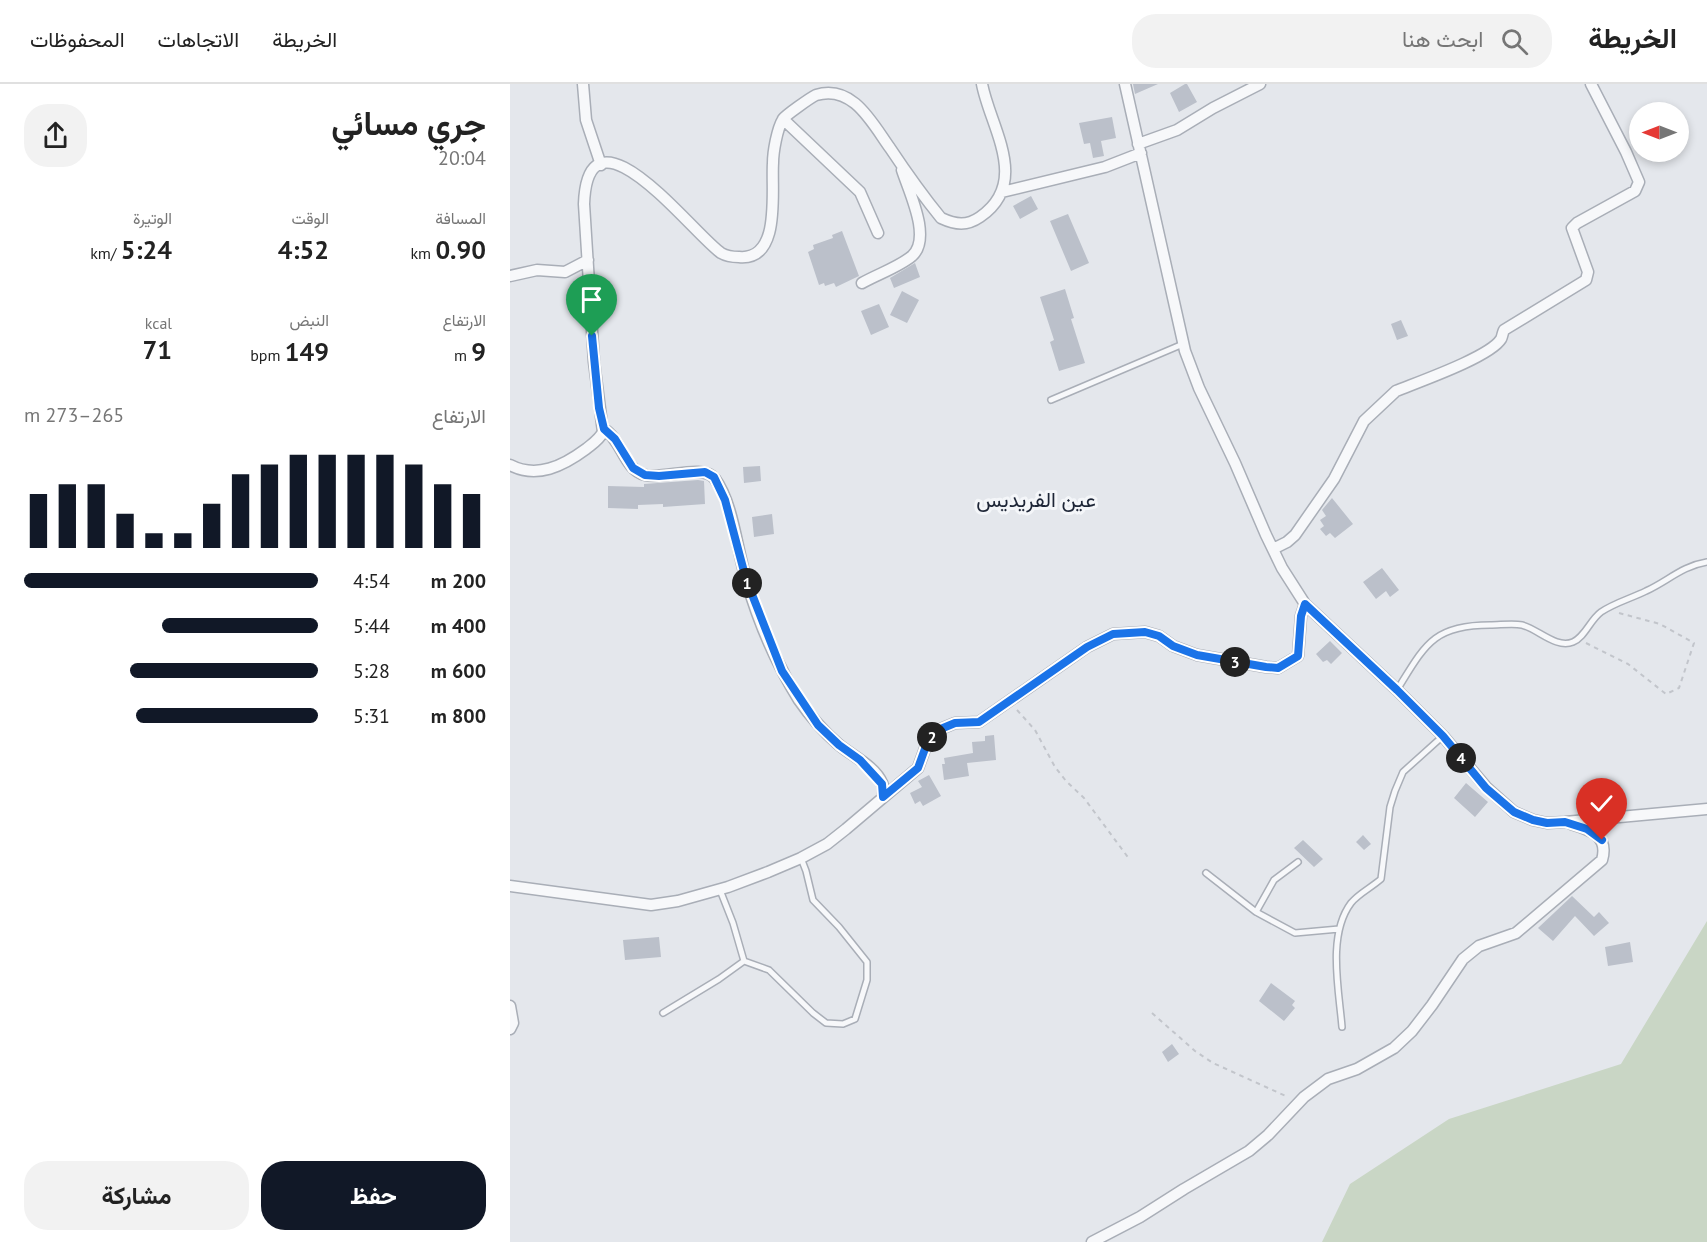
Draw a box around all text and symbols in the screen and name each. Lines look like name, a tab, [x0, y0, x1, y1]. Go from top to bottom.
search box	[1132, 14, 1552, 68]
text: الخريطة	[1588, 19, 1677, 56]
text: ابحث هنا	[1402, 25, 1483, 53]
icon: search	[1498, 25, 1531, 58]
text: المحفوظات	[30, 26, 125, 53]
text: الاتجاهات	[158, 26, 239, 53]
text: الخريطة	[272, 26, 337, 53]
text: جري مسائي	[331, 101, 486, 144]
north arrow	[1629, 102, 1689, 162]
map controls	[1629, 102, 1689, 162]
button: share	[24, 104, 87, 167]
text: 20:04	[438, 145, 486, 171]
text: الوتيرة	[133, 208, 172, 228]
text: الوقت	[291, 208, 329, 228]
text: المسافة	[435, 208, 486, 228]
text: 5:24	[121, 233, 172, 266]
text: 4:52	[278, 233, 329, 266]
text: 0.90	[435, 233, 486, 266]
text: /km	[90, 243, 121, 263]
text: km	[410, 243, 435, 263]
pin	[566, 274, 617, 336]
icon: arrive	[575, 283, 608, 316]
text: النبض	[289, 310, 329, 330]
text: الارتفاع	[443, 310, 486, 330]
text: kcal	[145, 313, 172, 333]
text: 71	[143, 333, 172, 366]
text: 149	[285, 335, 329, 368]
text: 9	[471, 335, 486, 368]
text: bpm	[250, 345, 285, 365]
text: m	[454, 345, 471, 365]
text: 265–273 m	[24, 402, 124, 428]
text: الارتفاع	[432, 403, 486, 429]
district label: عين الفريديس	[976, 486, 1096, 513]
text: 4:54	[353, 568, 390, 594]
text: 200 m	[431, 568, 486, 594]
pin: 1	[732, 568, 762, 598]
text: 1	[742, 573, 752, 593]
text: 5:44	[353, 613, 390, 639]
text: 400 m	[431, 613, 486, 639]
pin: 3	[1220, 647, 1250, 677]
text: 3	[1230, 652, 1240, 672]
text: 5:28	[353, 658, 390, 684]
text: 600 m	[431, 658, 486, 684]
text: 5:31	[353, 703, 390, 729]
text: 800 m	[431, 703, 486, 729]
pin: 2	[917, 722, 947, 752]
text: 2	[927, 727, 937, 747]
pin: 4	[1446, 743, 1476, 773]
text: 4	[1456, 748, 1466, 768]
pin	[1576, 778, 1627, 840]
icon: check	[1585, 787, 1618, 820]
button: مشاركة	[24, 1161, 249, 1230]
button: حفظ	[261, 1161, 486, 1230]

